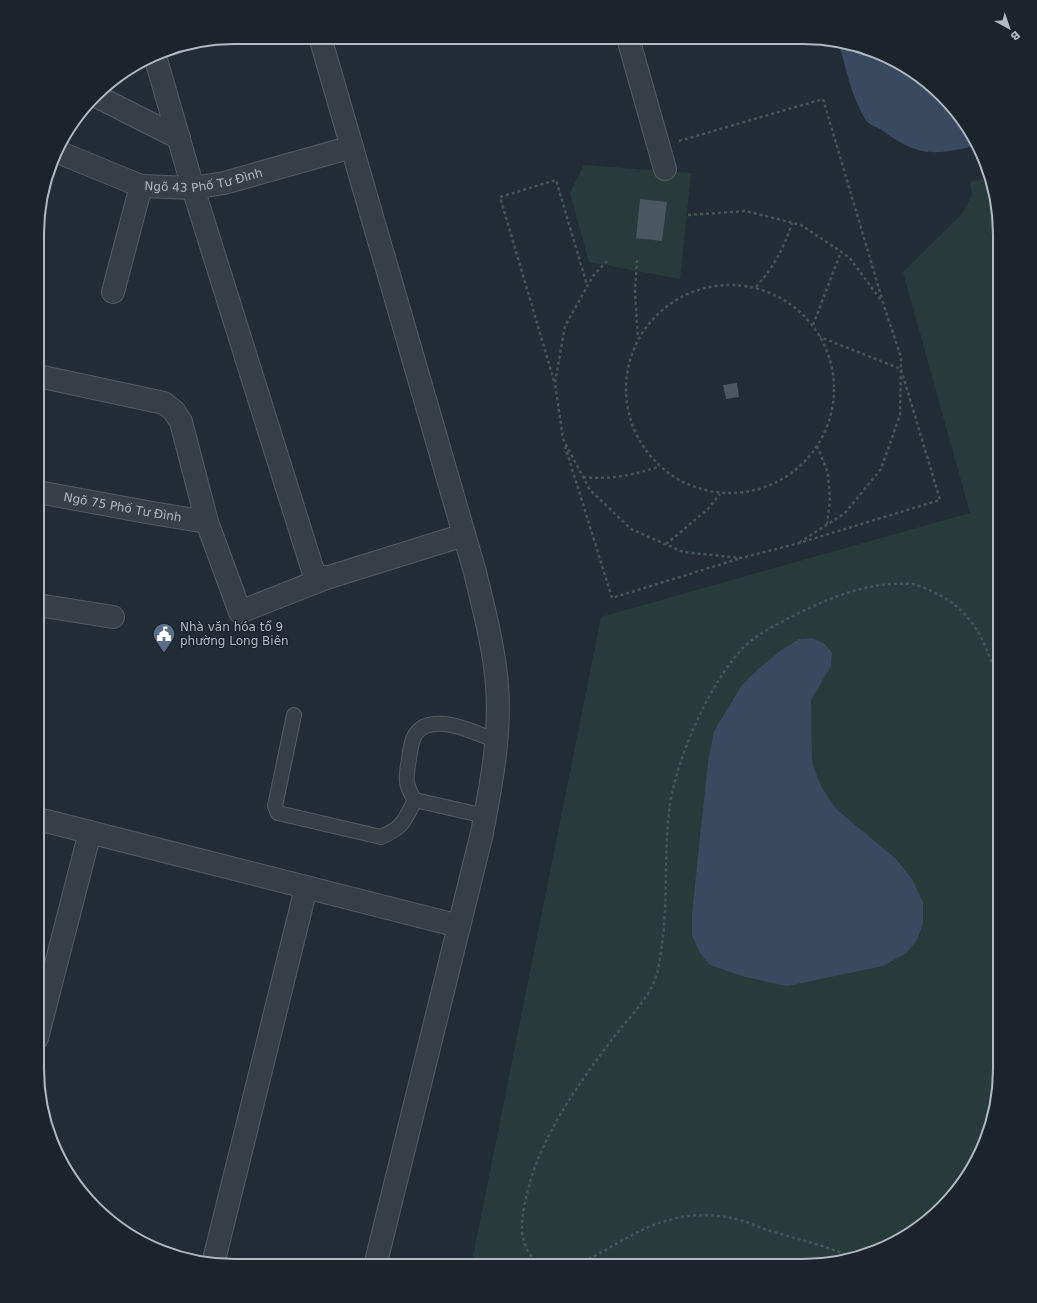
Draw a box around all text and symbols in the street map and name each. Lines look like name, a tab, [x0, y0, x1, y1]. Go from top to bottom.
north arrow	[989, 8, 1029, 48]
text: B	[1008, 28, 1022, 43]
street label: Ngõ 43 Phố Tư Đình	[144, 166, 264, 195]
street label: Ngõ 75 Phố Tư Đình	[63, 490, 183, 525]
place label: Nhà văn hóa tổ 9 phường Long Biên	[180, 620, 289, 648]
public building icon: Nhà văn hóa tổ 9 phường Long Biên	[151, 621, 177, 654]

